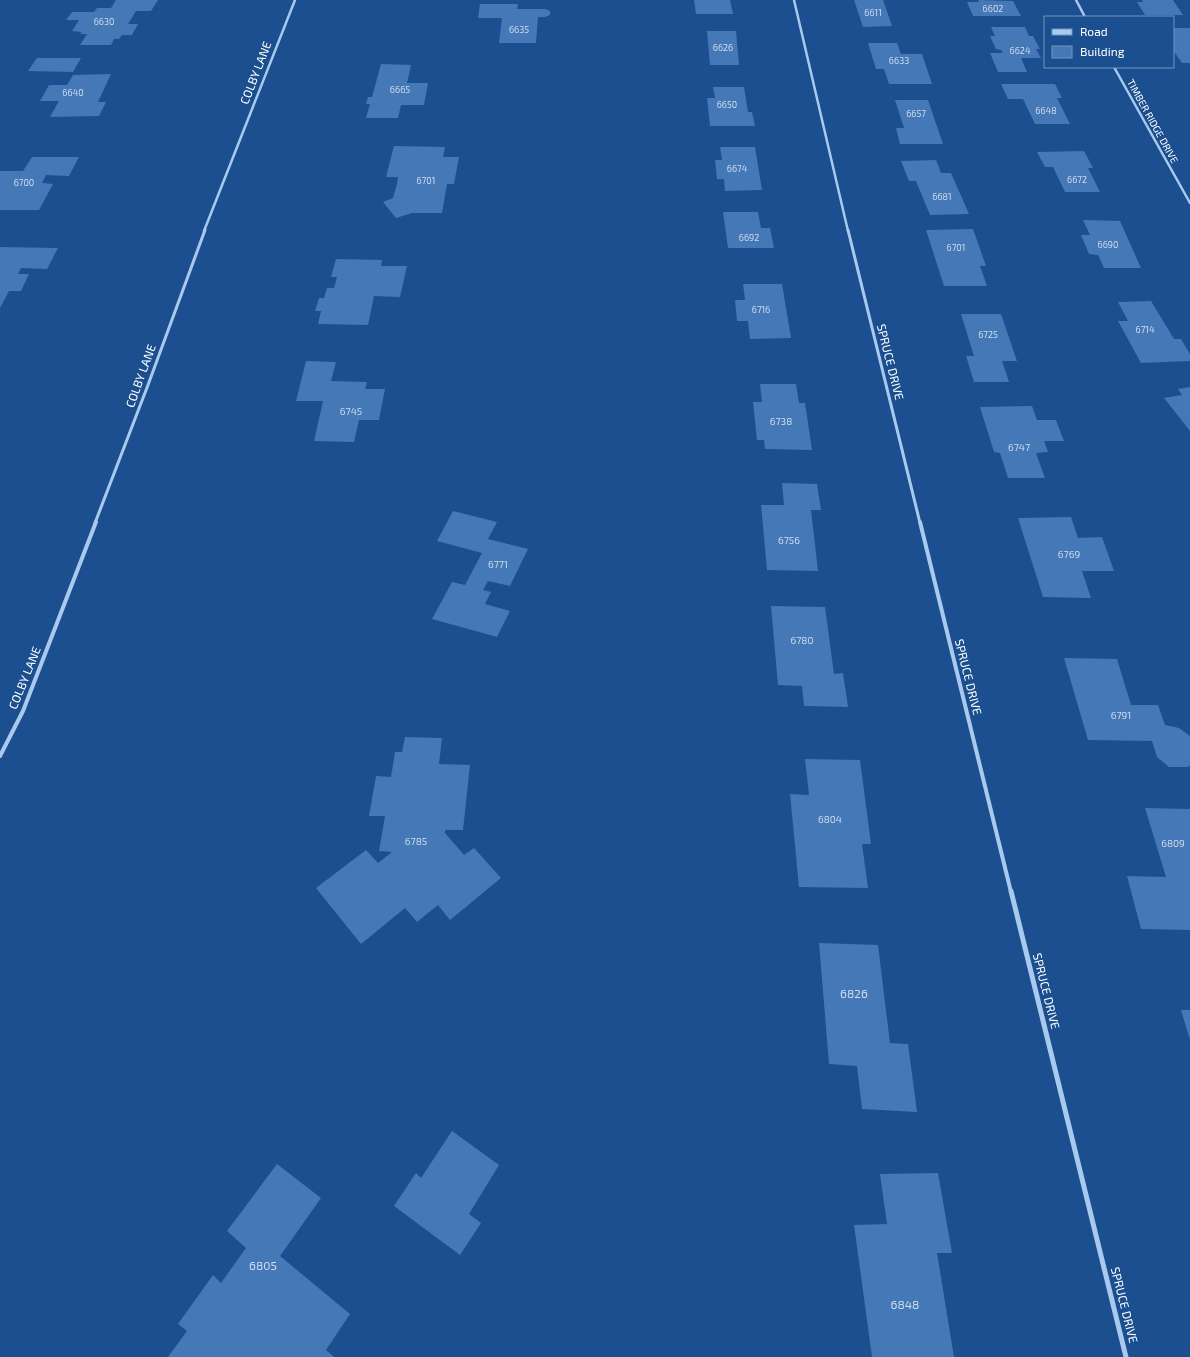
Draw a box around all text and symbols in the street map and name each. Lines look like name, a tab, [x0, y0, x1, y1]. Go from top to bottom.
house number: 6602	[983, 3, 1003, 14]
house number: 6611	[864, 7, 882, 18]
house number: 6630	[94, 16, 114, 27]
legend	[1044, 16, 1174, 68]
house number: 6635	[509, 24, 529, 35]
text: Road	[1080, 24, 1108, 38]
street label: COLBY LANE	[237, 39, 274, 106]
house number: 6626	[713, 42, 733, 53]
text: Building	[1080, 44, 1125, 58]
house number: 6624	[1010, 45, 1031, 56]
house number: 6633	[889, 55, 909, 66]
street label: TIMBER RIDGE DRIVE	[1125, 77, 1181, 165]
house number: 6665	[390, 84, 410, 95]
house number: 6640	[62, 87, 84, 98]
house number: 6650	[717, 99, 737, 110]
house number: 6648	[1035, 105, 1057, 116]
house number: 6657	[906, 108, 926, 119]
house number: 6674	[727, 163, 748, 174]
house number: 6672	[1067, 174, 1087, 185]
house number: 6701	[417, 175, 435, 186]
house number: 6700	[14, 177, 34, 188]
house number: 6681	[932, 191, 952, 202]
house number: 6692	[739, 232, 759, 243]
house number: 6690	[1098, 239, 1118, 250]
house number: 6701	[947, 242, 965, 253]
house number: 6716	[752, 304, 770, 315]
street label: SPRUCE DRIVE	[875, 322, 907, 402]
house number: 6714	[1136, 324, 1155, 335]
house number: 6725	[978, 329, 998, 340]
street label: COLBY LANE	[122, 342, 158, 409]
house number: 6745	[340, 405, 362, 417]
house number: 6738	[770, 415, 792, 427]
house number: 6747	[1008, 441, 1030, 453]
house number: 6756	[778, 534, 800, 546]
house number: 6769	[1058, 548, 1080, 560]
house number: 6771	[488, 558, 508, 570]
house number: 6780	[791, 634, 813, 646]
street label: SPRUCE DRIVE	[953, 637, 985, 717]
street label: COLBY LANE	[5, 644, 43, 711]
house number: 6791	[1111, 709, 1131, 721]
house number: 6804	[818, 813, 842, 825]
house number: 6785	[405, 835, 427, 847]
house number: 6809	[1161, 837, 1185, 849]
street label: SPRUCE DRIVE	[1031, 951, 1063, 1031]
house number: 6826	[840, 986, 868, 1000]
house number: 6805	[249, 1258, 277, 1272]
street label: SPRUCE DRIVE	[1109, 1265, 1141, 1345]
house number: 6848	[891, 1297, 919, 1311]

